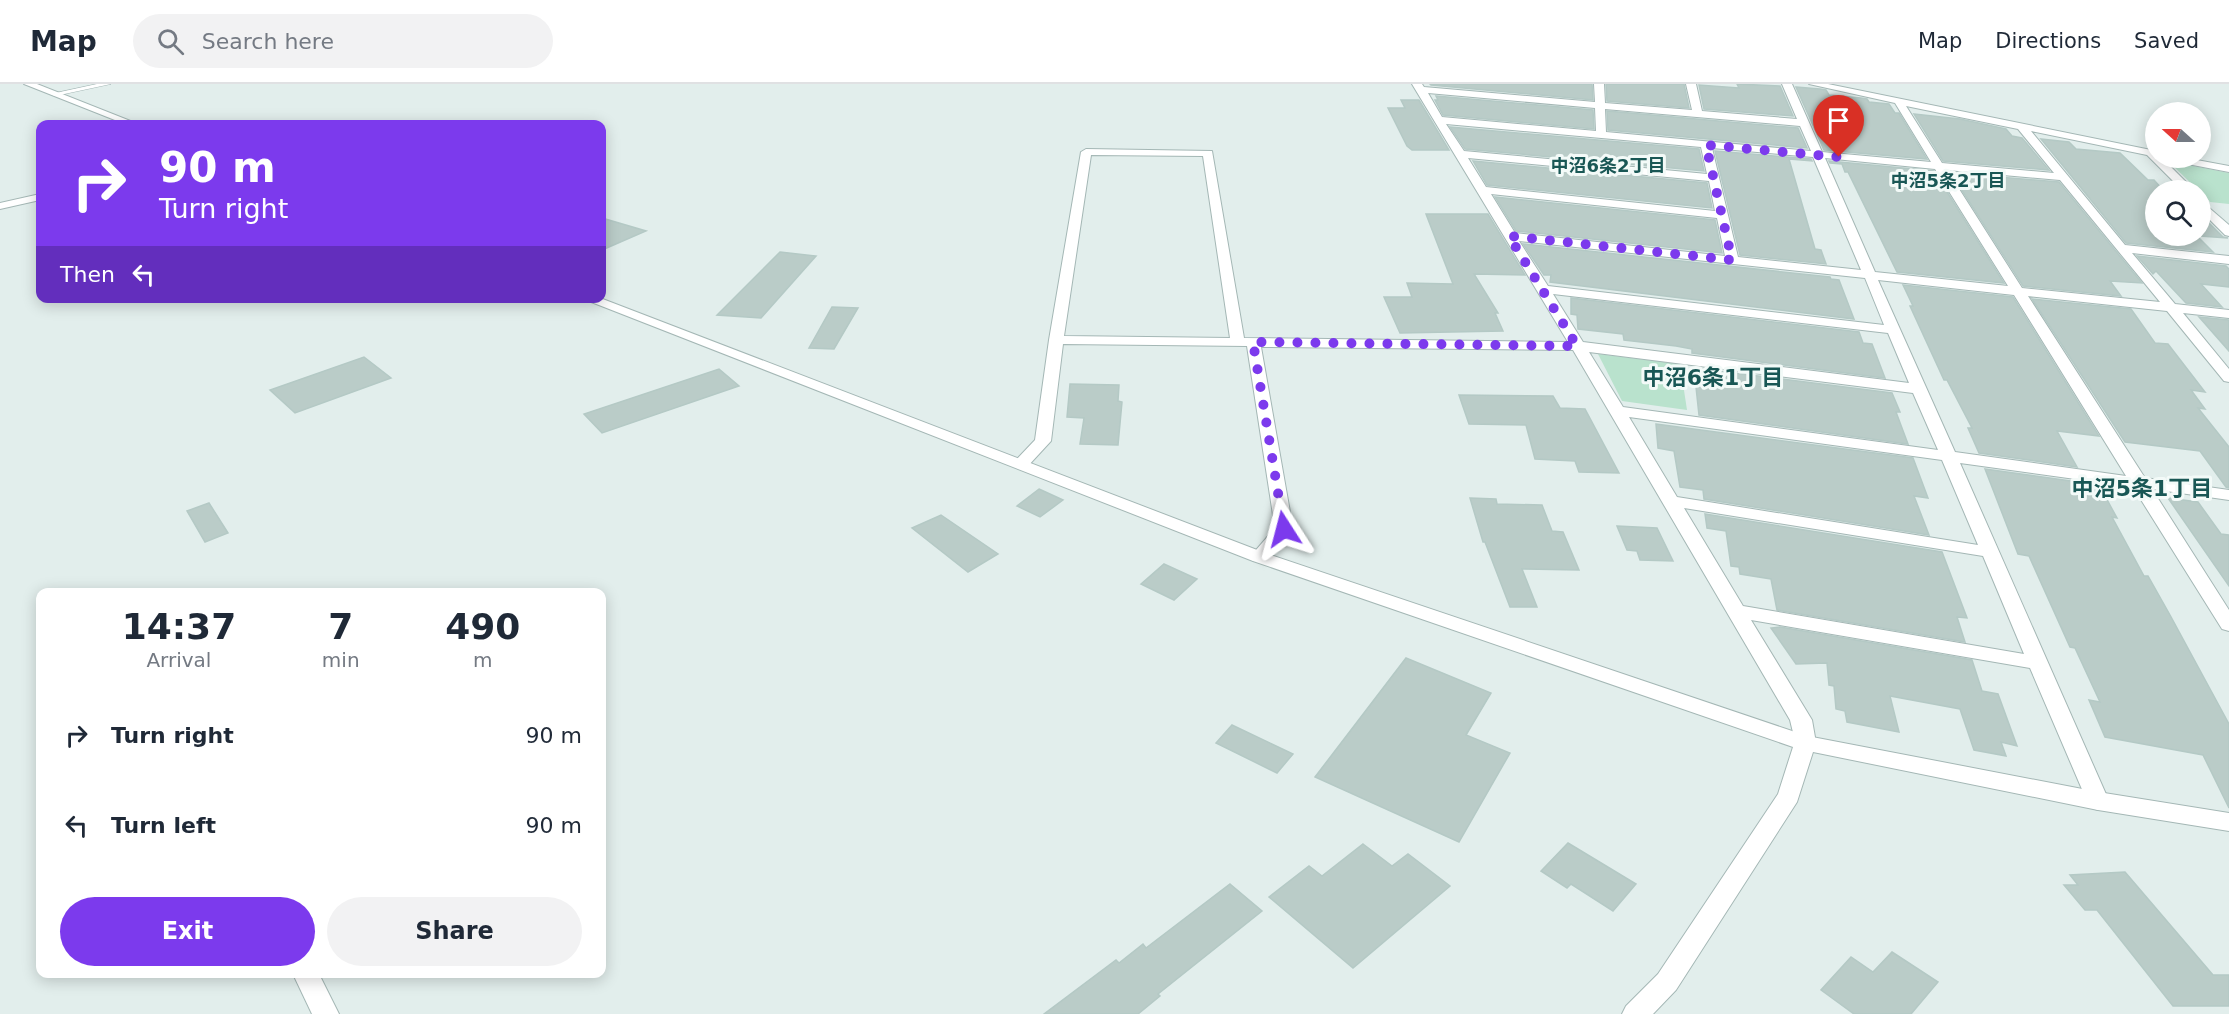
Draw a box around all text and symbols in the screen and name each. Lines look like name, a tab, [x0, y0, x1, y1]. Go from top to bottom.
search box	[133, 14, 553, 68]
text: Map	[30, 25, 97, 58]
icon: search	[154, 25, 187, 58]
text: Search here	[202, 29, 334, 54]
text: Map	[1918, 29, 1962, 53]
text: Directions	[1995, 29, 2101, 53]
text: Saved	[2134, 29, 2199, 53]
pin	[1813, 95, 1864, 157]
north arrow	[2145, 102, 2211, 168]
map controls	[2145, 102, 2211, 246]
icon: arrive	[1822, 104, 1855, 137]
text: 90 m	[159, 143, 276, 192]
icon: right	[60, 144, 138, 222]
district label: 中沼6条2丁目	[1550, 155, 1666, 176]
district label: 中沼5条2丁目	[1890, 170, 2006, 191]
button: search	[2145, 180, 2211, 246]
text: Turn right	[159, 193, 288, 224]
icon: left	[127, 258, 160, 291]
text: Then	[60, 262, 115, 287]
district label: 中沼6条1丁目	[1643, 365, 1783, 390]
district label: 中沼5条1丁目	[2072, 476, 2212, 501]
position arrow	[1252, 497, 1316, 561]
text: 14:37	[122, 606, 236, 647]
text: 7	[328, 606, 353, 647]
text: 490	[445, 606, 520, 647]
text: Arrival	[146, 648, 211, 672]
text: min	[322, 648, 360, 672]
text: m	[473, 648, 493, 672]
icon: right	[60, 719, 93, 752]
text: Turn right	[111, 723, 234, 748]
text: 90 m	[526, 723, 582, 748]
icon: left	[60, 809, 93, 842]
text: Turn left	[111, 813, 216, 838]
text: 90 m	[526, 813, 582, 838]
button: Exit	[60, 897, 315, 966]
button: Share	[327, 897, 582, 966]

